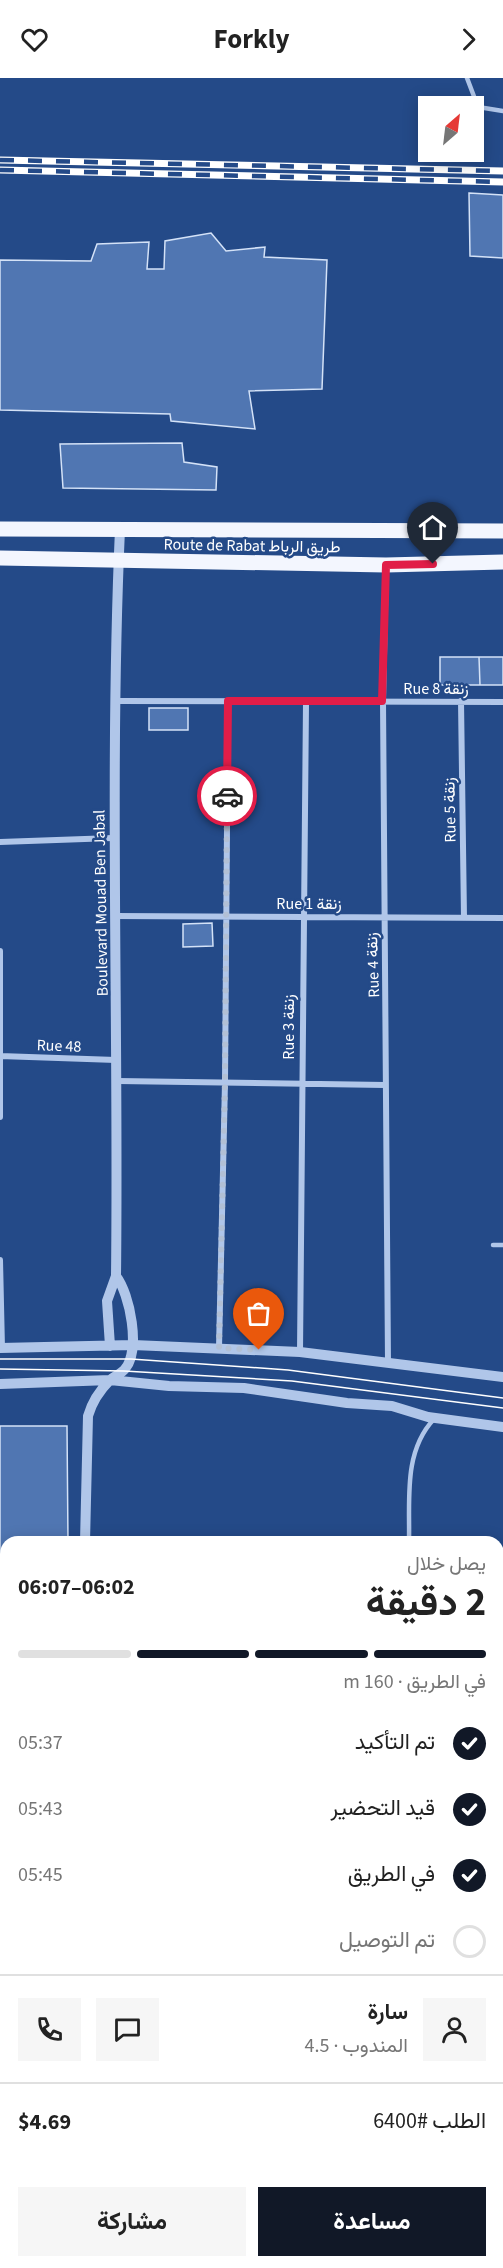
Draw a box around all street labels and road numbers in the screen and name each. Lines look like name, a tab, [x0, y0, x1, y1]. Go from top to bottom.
street label: Route de Rabat طريق الرباط	[163, 533, 341, 559]
street label: Rue 8 زنقة	[403, 678, 469, 700]
street label: Rue 5 زنقة	[438, 777, 462, 843]
street label: Boulevard Mouad Ben Jabal	[88, 810, 114, 996]
street label: Rue 1 زنقة	[276, 893, 342, 915]
street label: Rue 4 زنقة	[361, 932, 385, 998]
street label: Rue 3 زنقة	[278, 994, 300, 1060]
street label: Rue 48	[36, 1034, 82, 1058]

